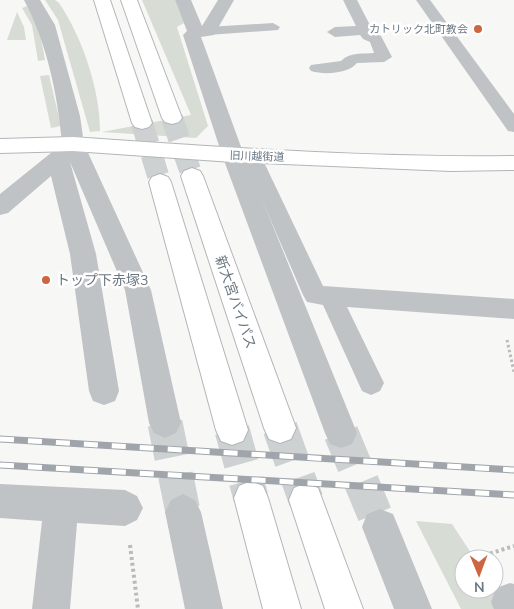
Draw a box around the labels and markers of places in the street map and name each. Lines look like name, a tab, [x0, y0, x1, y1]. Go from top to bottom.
place label: カトリック北町教会	[369, 22, 468, 36]
marker: カトリック北町教会	[472, 23, 484, 35]
place label: トップ下赤塚3	[56, 271, 148, 289]
marker: トップ下赤塚3	[40, 274, 52, 286]

